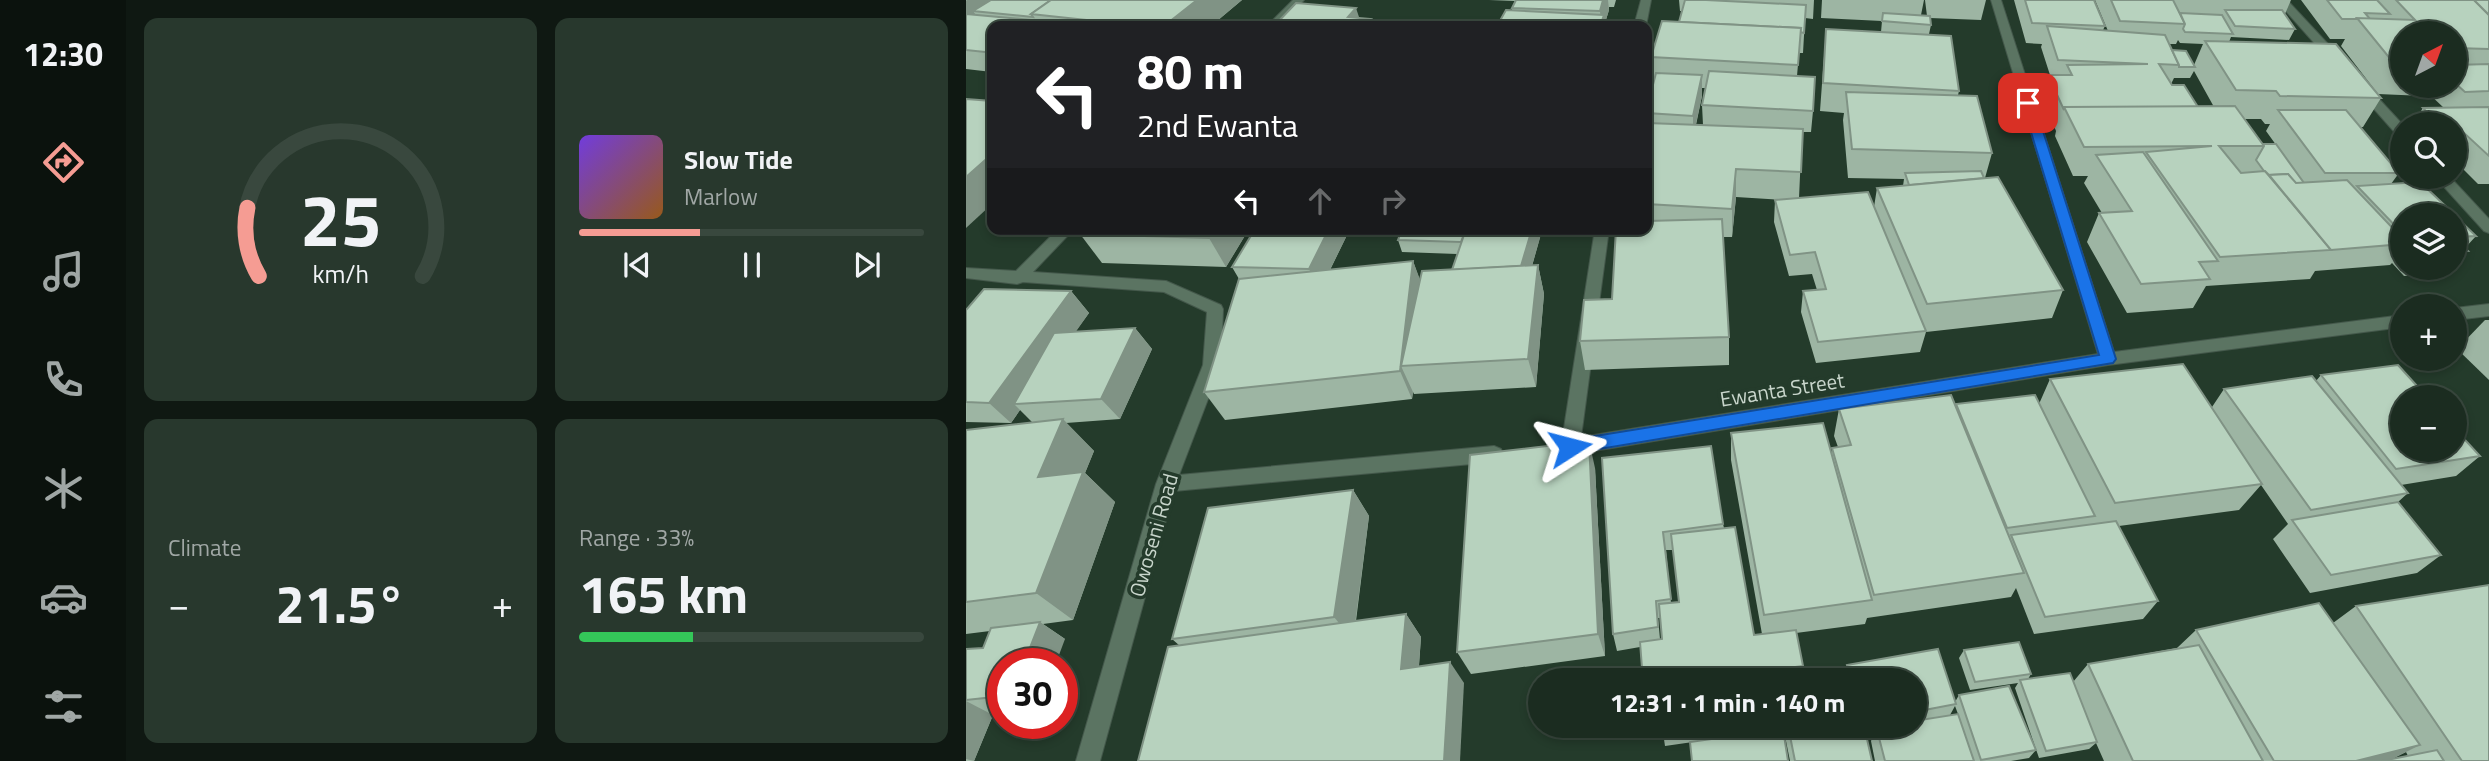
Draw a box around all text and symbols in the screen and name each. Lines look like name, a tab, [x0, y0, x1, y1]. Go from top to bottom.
north arrow	[2390, 21, 2468, 98]
map controls	[2390, 21, 2467, 462]
text: 12:30	[23, 30, 103, 78]
text: 80 m	[1137, 33, 1244, 108]
icon: left	[1022, 49, 1113, 140]
pin	[1998, 73, 2058, 133]
icon: arrive	[2009, 84, 2047, 122]
text: 2nd Ewanta	[1137, 101, 1298, 149]
button: search	[2390, 112, 2467, 189]
icon: directions	[39, 138, 88, 187]
text: Slow Tide	[684, 140, 793, 179]
text: 25	[300, 164, 381, 274]
text: Marlow	[684, 179, 758, 214]
icon: left	[1228, 182, 1266, 220]
icon: ahead	[1301, 182, 1339, 220]
icon: right	[1374, 182, 1412, 220]
button: layers	[2390, 203, 2467, 280]
icon: previous	[618, 246, 656, 284]
icon: pause	[733, 246, 771, 284]
icon: next	[848, 246, 886, 284]
icon: music	[39, 247, 88, 296]
text: km/h	[312, 255, 369, 293]
button: +	[2390, 294, 2467, 371]
icon: phone	[39, 355, 88, 404]
street label: Ewanta Street	[1717, 363, 1847, 415]
button: −	[2390, 385, 2467, 462]
position arrow	[1533, 410, 1607, 484]
icon: climate	[39, 464, 88, 513]
street label: Owoseni Road	[1120, 469, 1186, 601]
text: Range · 33%	[579, 520, 694, 555]
text: Climate	[168, 530, 241, 565]
text: 165 km	[579, 554, 748, 633]
text: 21.5°	[276, 564, 405, 643]
icon: car	[39, 573, 88, 622]
text: −	[168, 575, 189, 633]
text: +	[492, 575, 513, 633]
speed limit sign: 30	[987, 648, 1078, 739]
icon: filters	[39, 682, 88, 731]
text: 12:31 · 1 min · 140 m	[1610, 683, 1845, 722]

